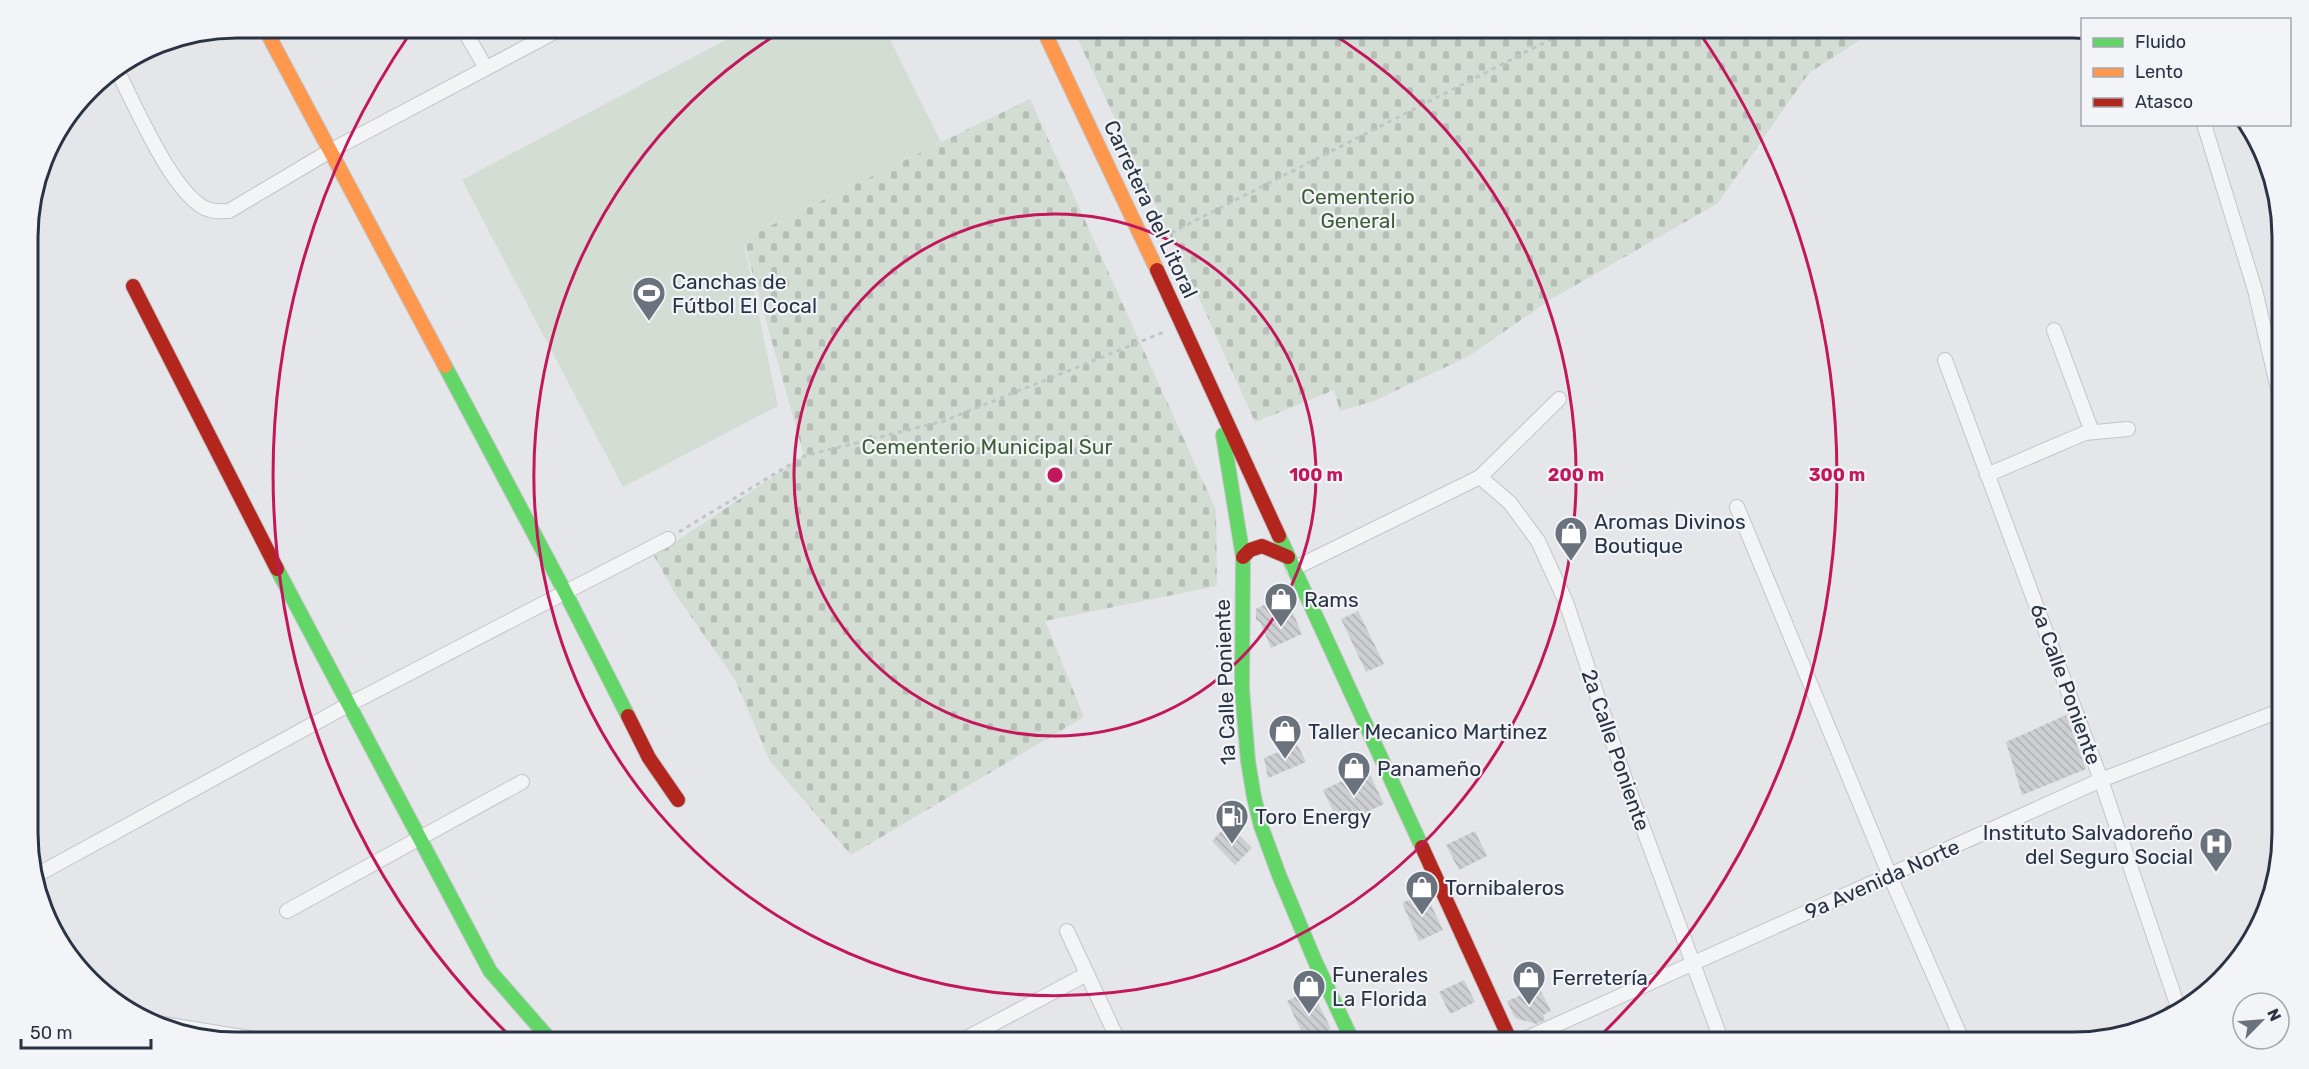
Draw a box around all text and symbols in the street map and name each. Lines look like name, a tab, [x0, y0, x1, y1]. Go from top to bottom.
legend	[2081, 18, 2291, 126]
text: Fluido	[2135, 31, 2186, 53]
text: Lento	[2135, 61, 2183, 83]
text: Atasco	[2135, 91, 2193, 113]
street label: Carretera del Litoral	[1099, 116, 1203, 302]
park label: Cementerio General	[1301, 184, 1415, 233]
place label: Canchas de Fútbol El Cocal	[672, 269, 817, 318]
sports icon: Canchas de Fútbol El Cocal	[631, 275, 667, 322]
park label: Cementerio Municipal Sur	[862, 434, 1112, 459]
text: 100 m	[1289, 464, 1343, 486]
text: 200 m	[1548, 464, 1604, 486]
text: 300 m	[1809, 464, 1865, 486]
centre of rings	[1045, 465, 1065, 485]
place label: Aromas Divinos Boutique	[1594, 509, 1746, 558]
shop icon: Aromas Divinos Boutique	[1553, 515, 1589, 562]
shop icon: Rams	[1263, 581, 1299, 628]
place label: Rams	[1304, 587, 1359, 612]
street label: 1a Calle Poniente	[1210, 599, 1240, 765]
street label: 6a Calle Poniente	[2025, 600, 2107, 768]
street label: 2a Calle Poniente	[1577, 666, 1655, 834]
shop icon: Taller Mecanico Martinez	[1267, 713, 1303, 760]
place label: Taller Mecanico Martinez	[1308, 719, 1547, 744]
shop icon: Panameño	[1336, 750, 1372, 797]
place label: Panameño	[1377, 756, 1481, 781]
fuel station icon: Toro Energy	[1214, 798, 1250, 845]
place label: Toro Energy	[1255, 804, 1372, 829]
place label: Instituto Salvadoreño del Seguro Social	[1983, 820, 2193, 869]
hospital icon: Instituto Salvadoreño del Seguro Social	[2198, 826, 2234, 873]
street label: 9a Avenida Norte	[1801, 834, 1963, 924]
shop icon: Tornibaleros	[1404, 869, 1440, 916]
place label: Tornibaleros	[1445, 875, 1564, 900]
shop icon: Ferretería	[1511, 959, 1547, 1006]
place label: Funerales La Florida	[1332, 962, 1428, 1011]
place label: Ferretería	[1552, 965, 1648, 990]
shop icon: Funerales La Florida	[1291, 968, 1327, 1015]
north arrow	[2231, 991, 2291, 1051]
text: N	[2263, 1006, 2285, 1024]
scale bar	[21, 1012, 152, 1050]
text: 50 m	[30, 1022, 73, 1044]

